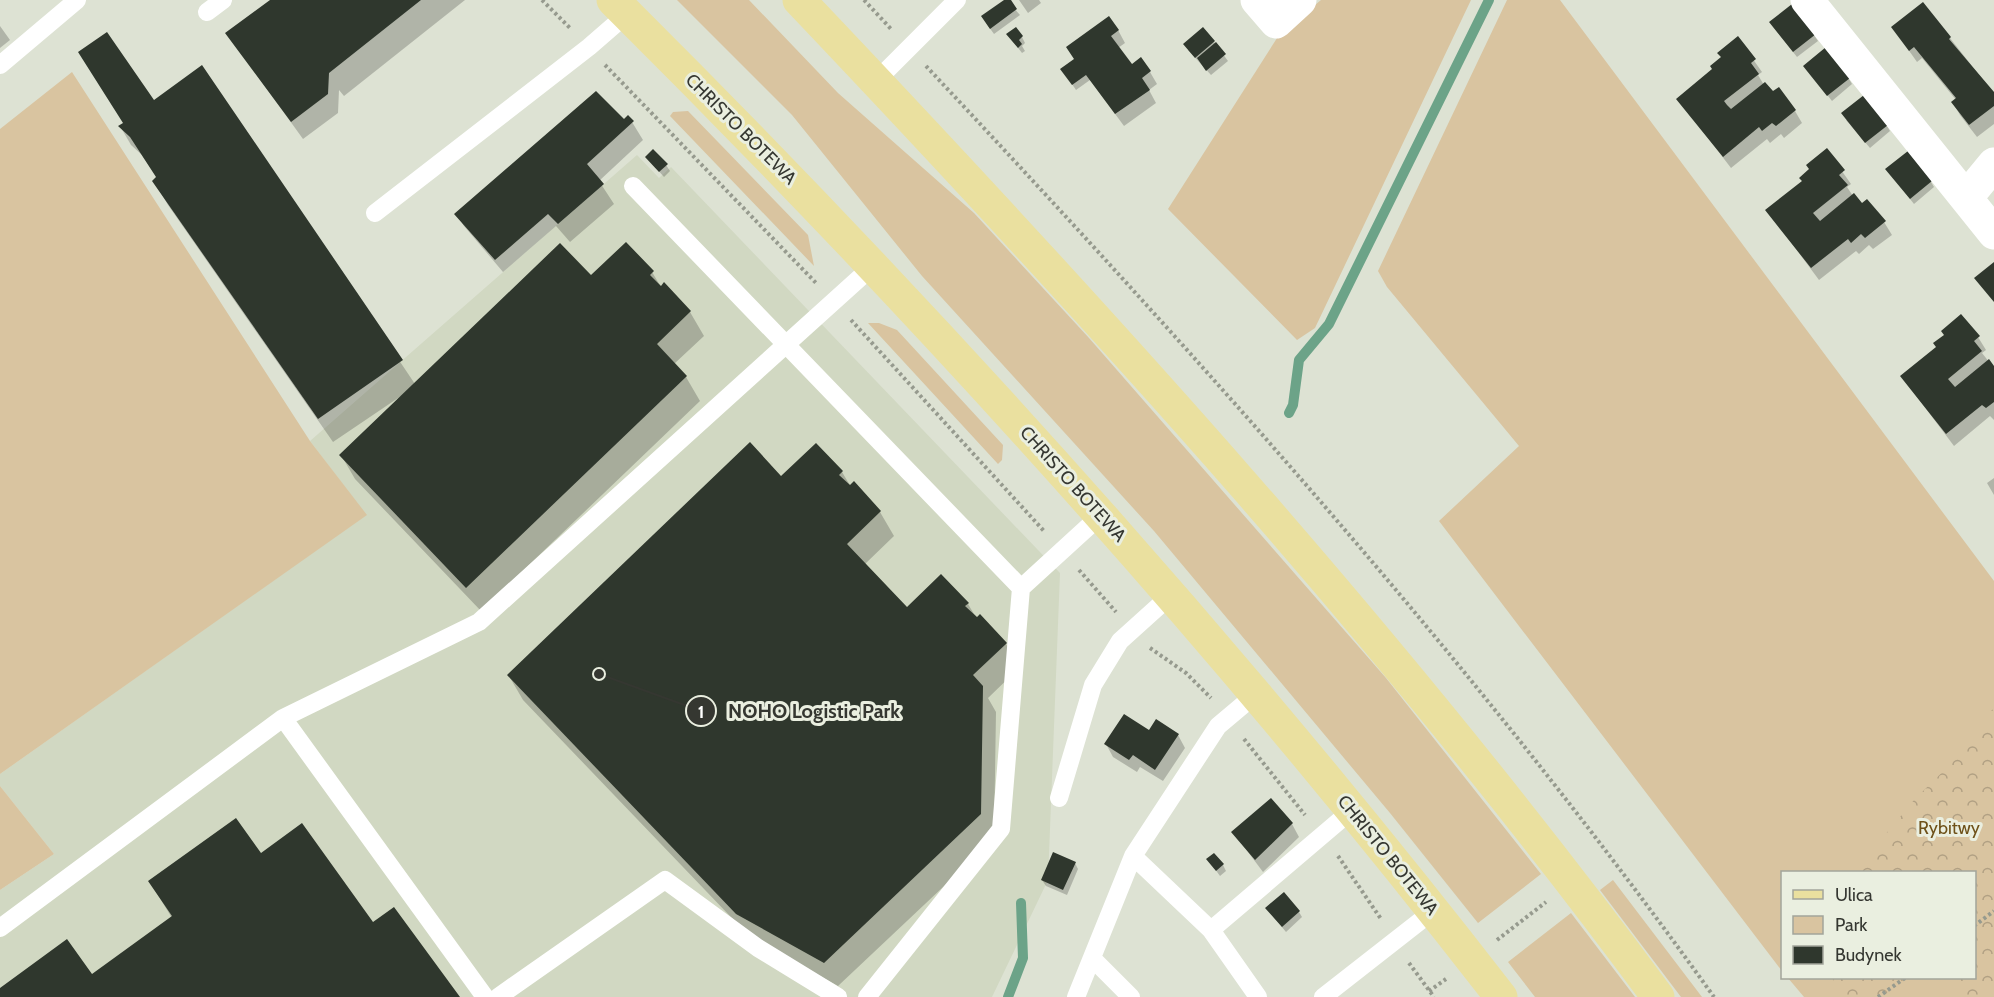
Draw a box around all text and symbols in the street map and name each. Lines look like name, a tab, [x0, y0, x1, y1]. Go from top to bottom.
street label: CHRISTO BOTEWA	[681, 69, 801, 189]
street label: CHRISTO BOTEWA	[1015, 422, 1131, 546]
callout: NOHO Logistic Park	[686, 692, 911, 730]
text: NOHO Logistic Park	[728, 699, 900, 723]
text: 1	[698, 701, 704, 723]
street label: CHRISTO BOTEWA	[1333, 791, 1443, 919]
park label: Rybitwy	[1918, 817, 1980, 839]
legend	[1781, 871, 1976, 979]
text: Ulica	[1835, 884, 1873, 906]
text: Park	[1835, 914, 1868, 936]
text: Budynek	[1835, 944, 1902, 966]

